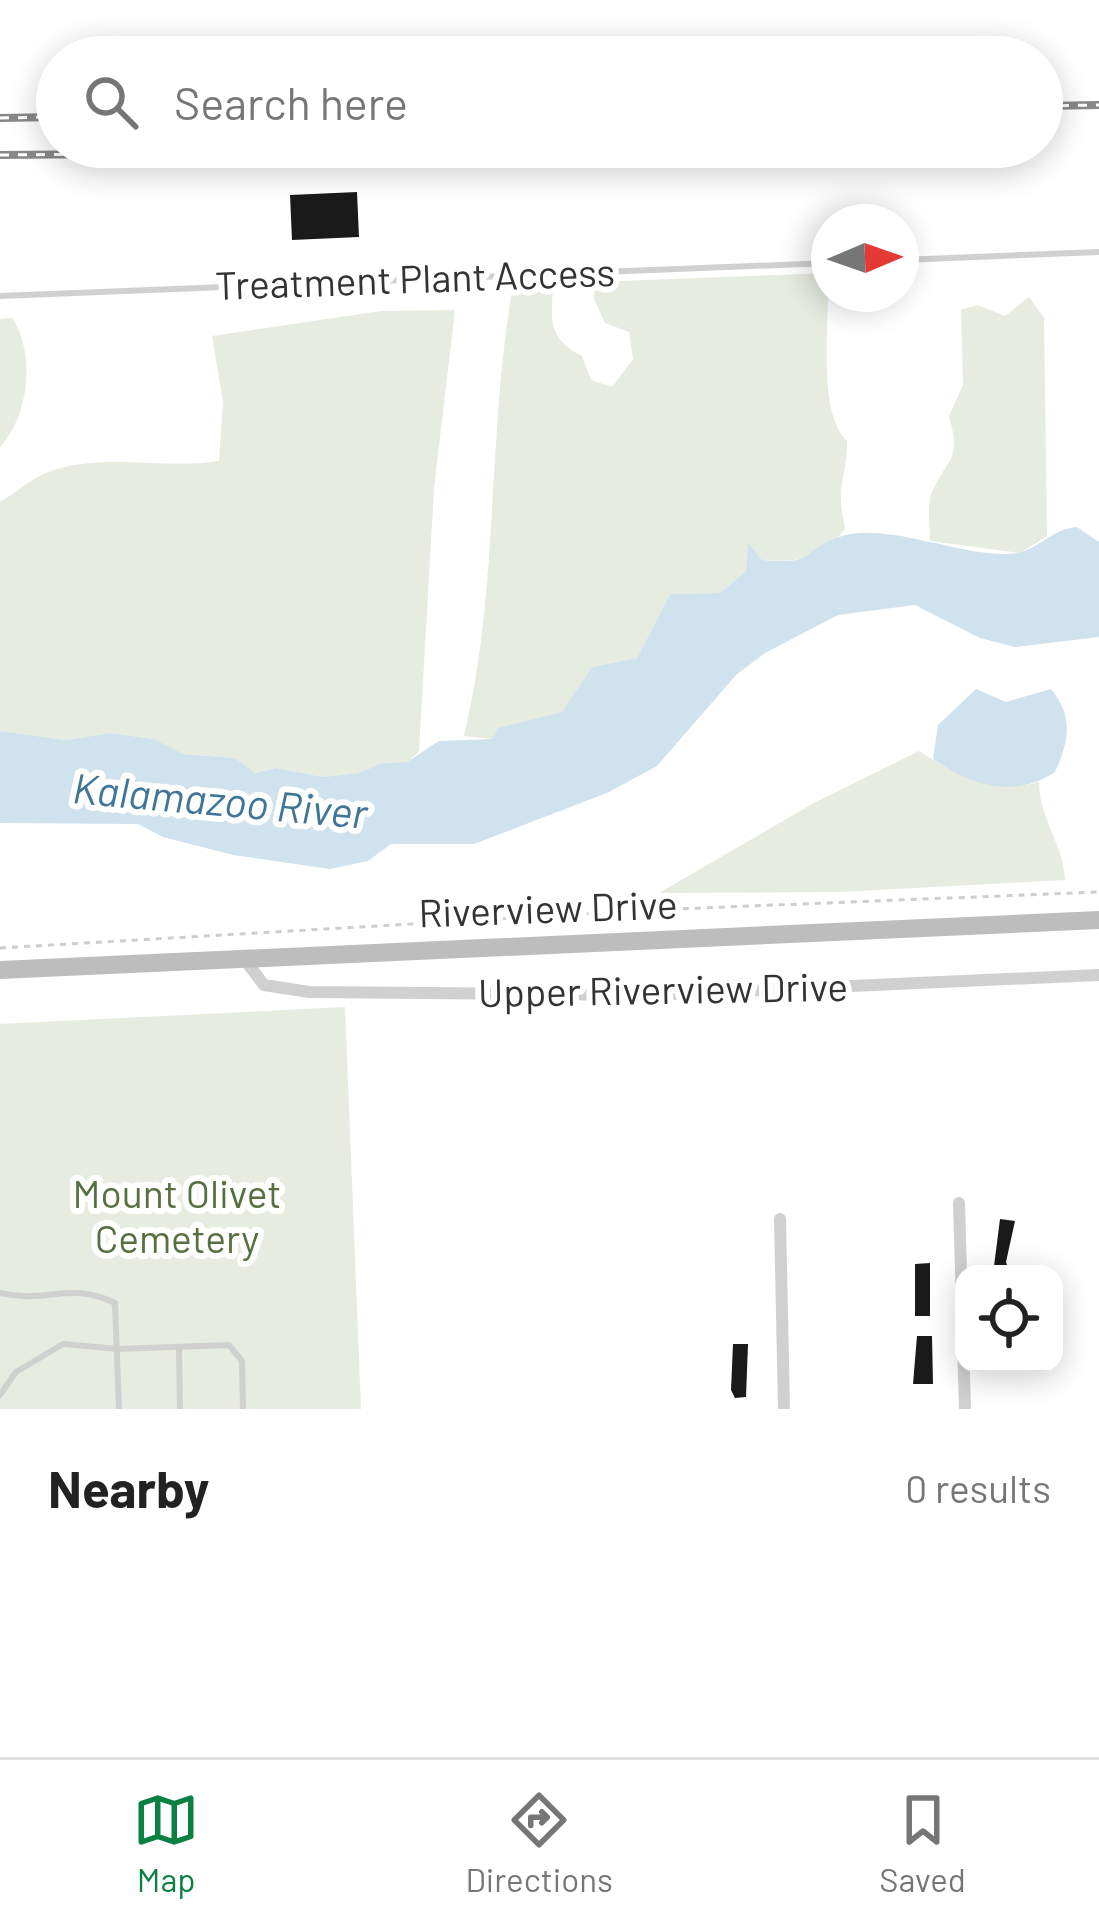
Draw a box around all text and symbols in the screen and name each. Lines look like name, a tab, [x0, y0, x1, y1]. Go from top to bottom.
search box	[36, 36, 1063, 168]
icon: search	[78, 69, 144, 135]
text: Search here	[174, 75, 408, 129]
north arrow	[811, 204, 919, 312]
street label: Treatment Plant Access	[214, 247, 616, 308]
water label: Kalamazoo River	[71, 761, 371, 837]
street label: Riverview Drive	[418, 879, 678, 936]
street label: Upper Riverview Drive	[478, 962, 848, 1015]
park label: Mount Olivet Cemetery	[73, 1169, 281, 1261]
map controls	[955, 1265, 1063, 1373]
button: locate	[955, 1265, 1063, 1373]
text: Nearby	[48, 1457, 209, 1518]
text: 0 results	[905, 1464, 1051, 1511]
tab: Map	[133, 1787, 199, 1899]
tab: Directions	[465, 1787, 613, 1899]
tab: Saved	[879, 1787, 966, 1899]

